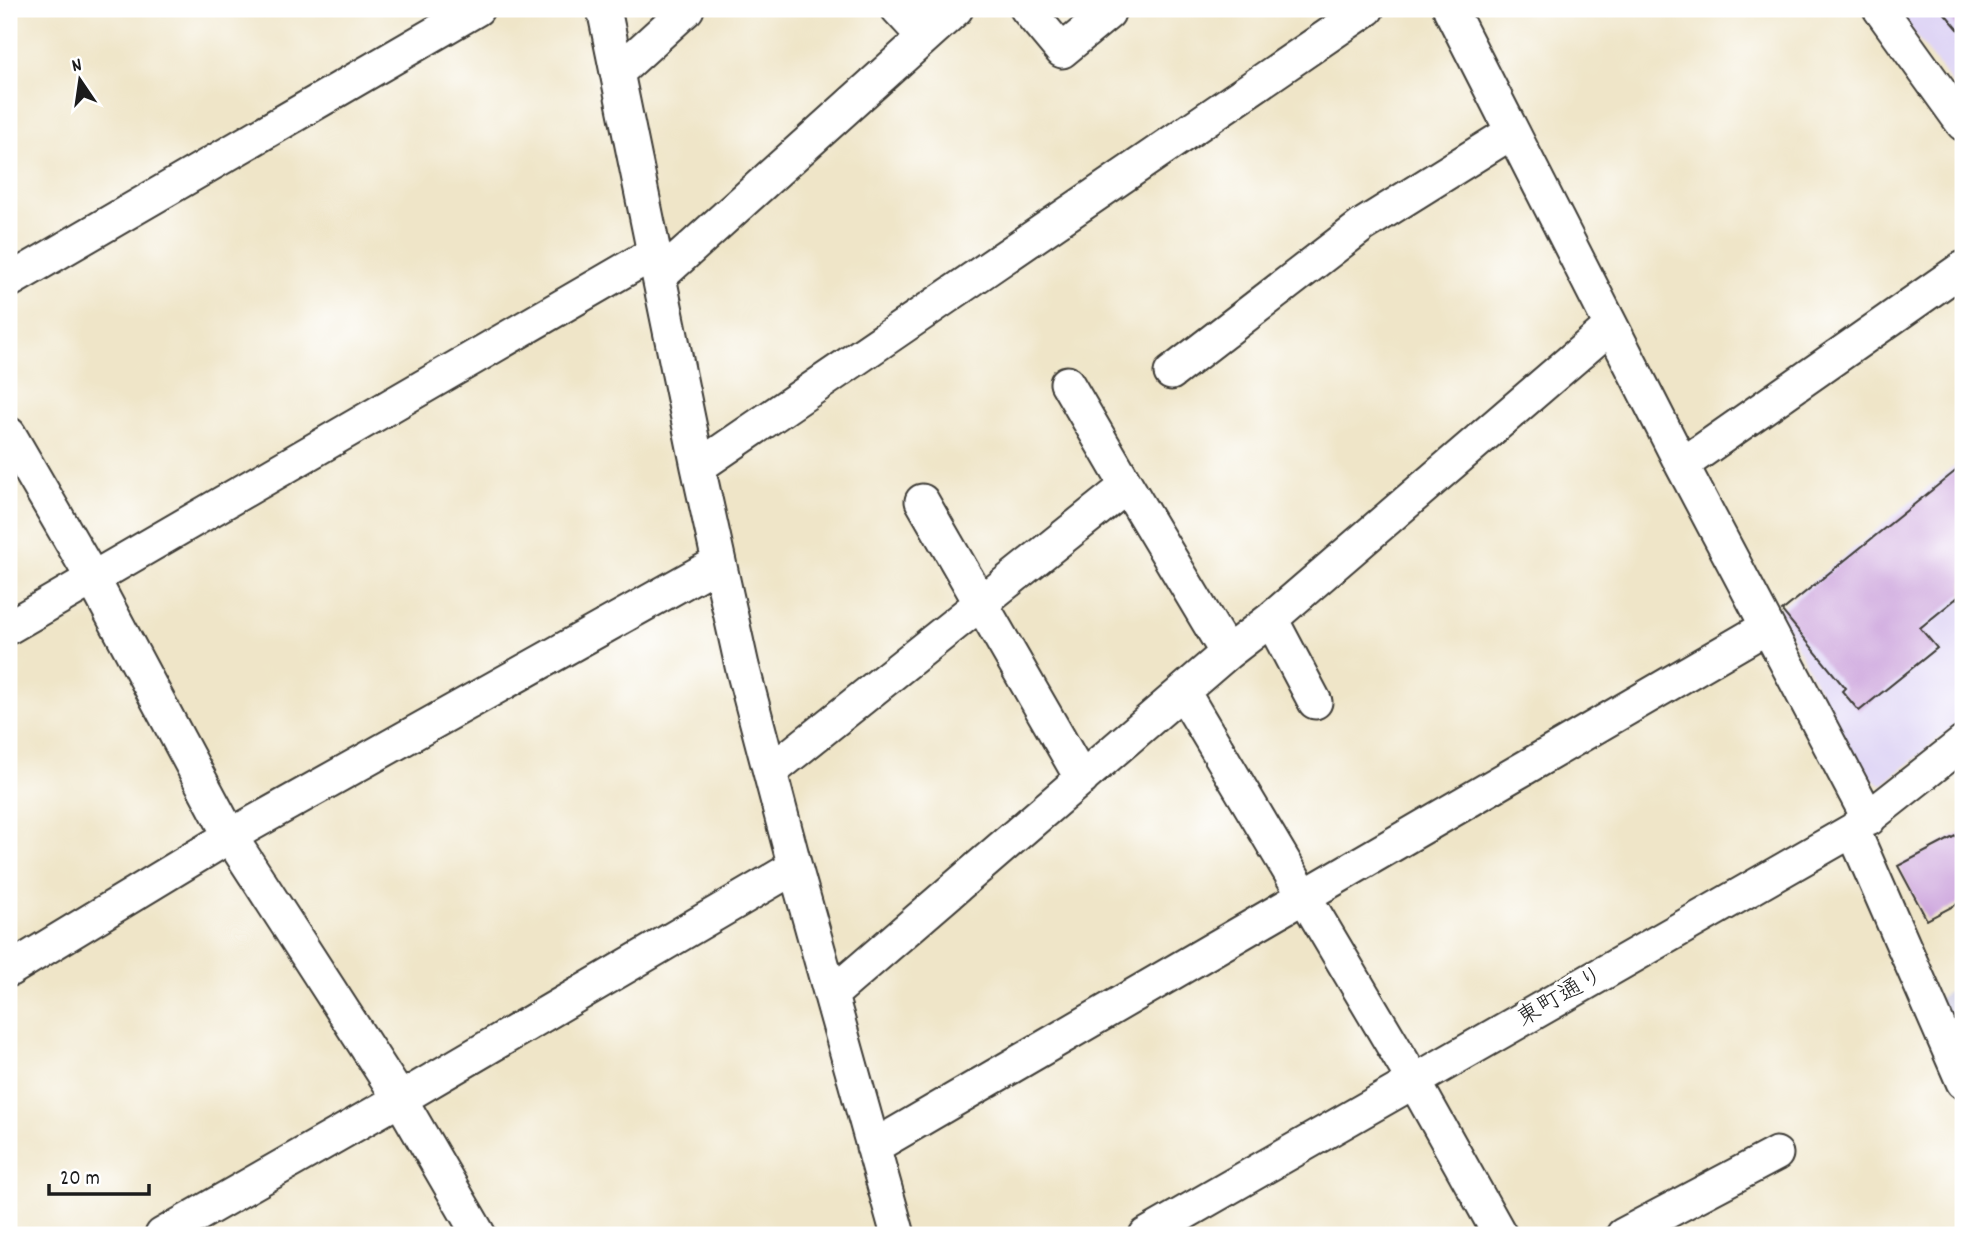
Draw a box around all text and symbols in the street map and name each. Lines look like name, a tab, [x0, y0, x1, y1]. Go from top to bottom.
north arrow	[46, 46, 116, 116]
text: N	[69, 53, 85, 81]
street label: 東町通り	[1511, 959, 1611, 1037]
scale bar	[49, 1153, 149, 1197]
text: 20 m	[60, 1165, 100, 1195]

